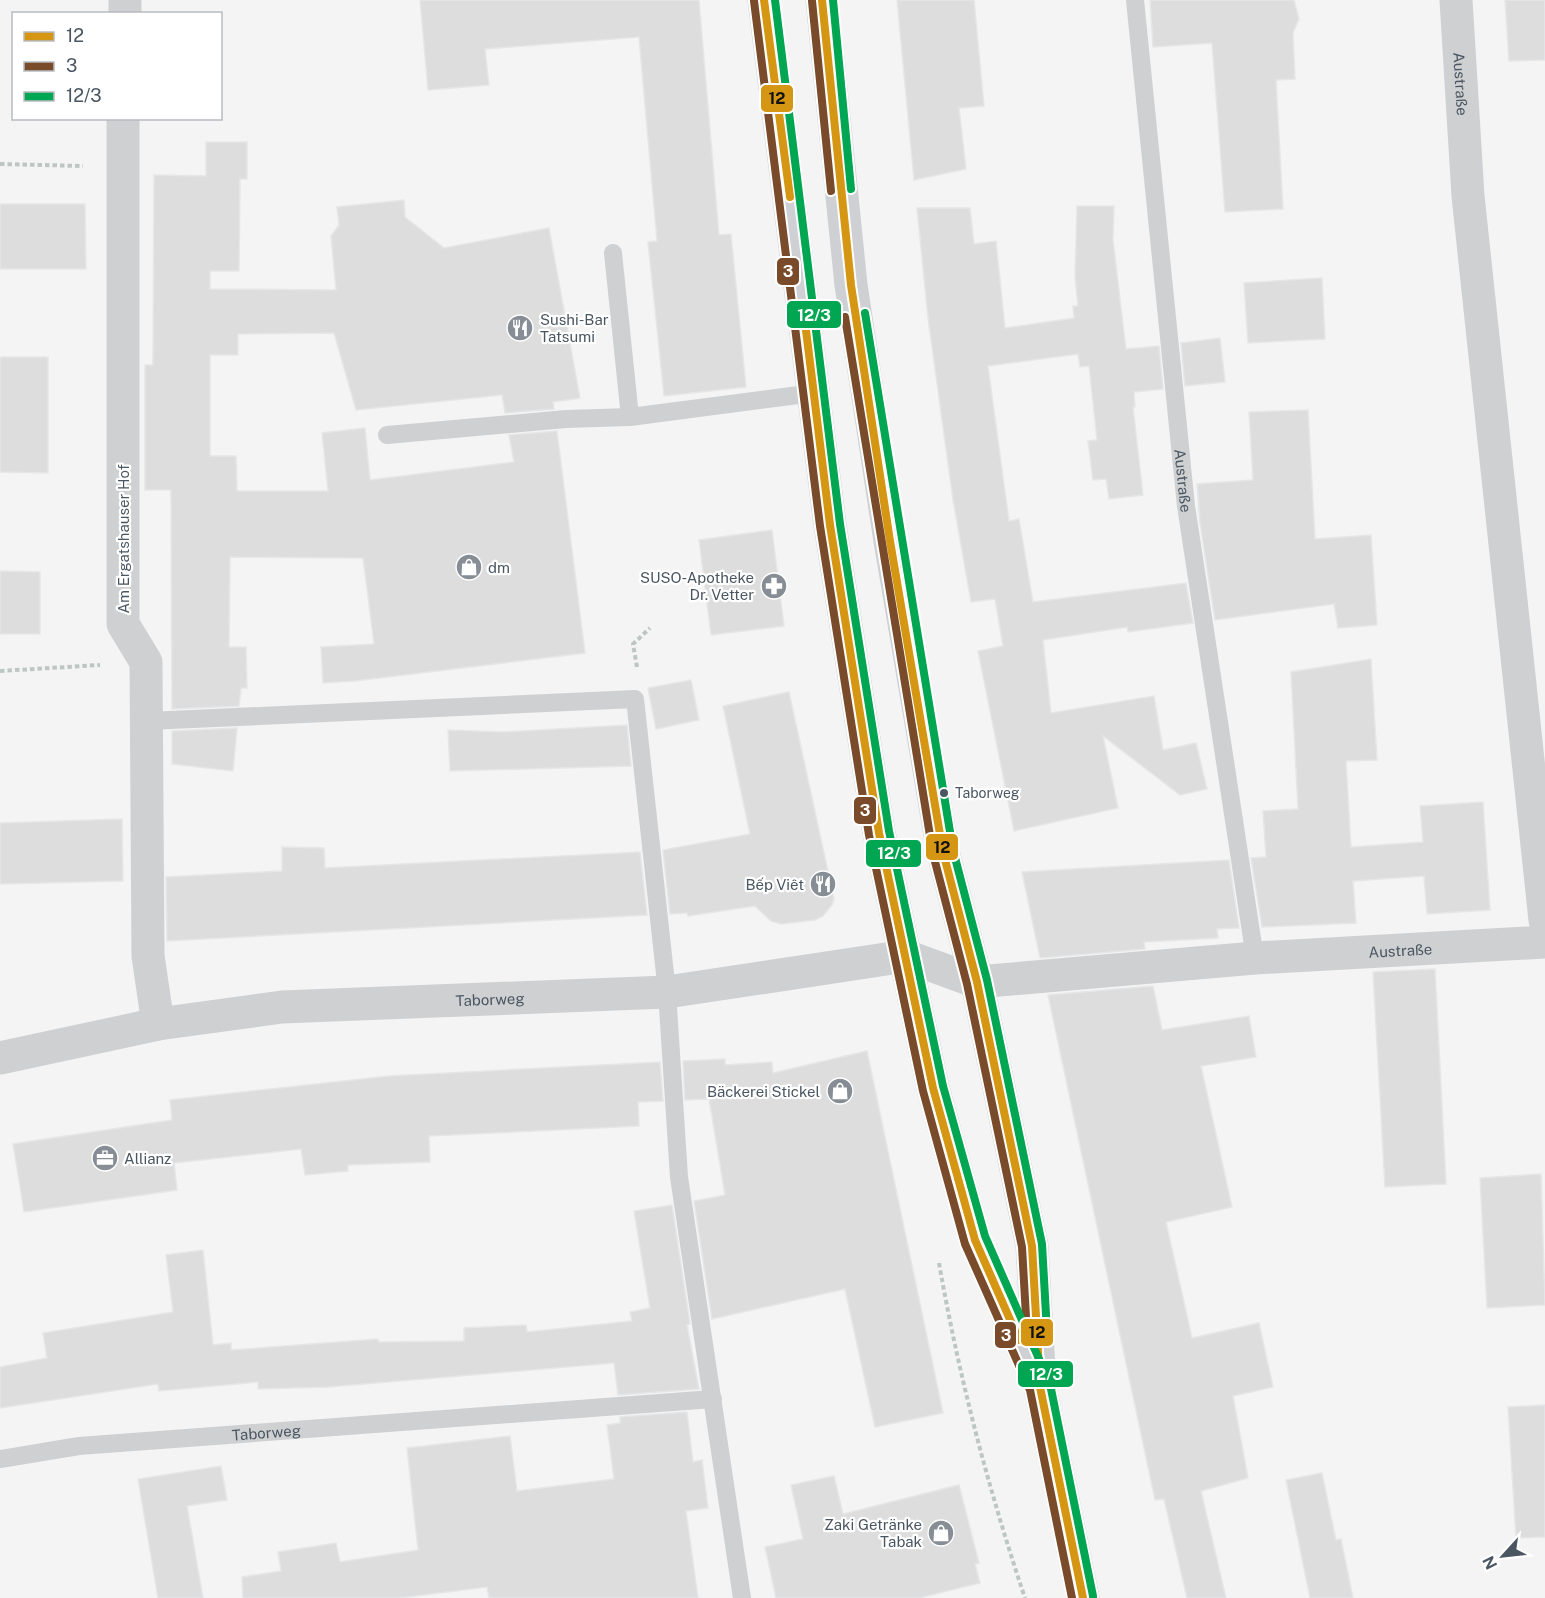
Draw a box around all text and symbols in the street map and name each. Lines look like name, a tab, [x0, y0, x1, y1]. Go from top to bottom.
legend	[12, 12, 222, 120]
text: 12	[66, 25, 84, 46]
street label: Austraße	[1451, 52, 1472, 116]
text: 3	[66, 55, 77, 76]
line badge: 12	[760, 84, 794, 113]
text: 12/3	[66, 85, 102, 106]
text: 12	[768, 89, 786, 108]
line badge: 3	[776, 257, 800, 286]
text: 3	[783, 262, 793, 281]
line badge: 12/3	[786, 300, 842, 329]
text: 12/3	[797, 306, 831, 325]
place label: Sushi-Bar Tatsumi	[540, 311, 609, 345]
restaurant icon: Sushi-Bar Tatsumi	[505, 313, 535, 343]
street label: Austraße	[1172, 448, 1195, 514]
street label: Am Ergatshauser Hof	[115, 464, 132, 614]
shop icon: dm	[454, 552, 484, 582]
place label: dm	[488, 559, 510, 576]
place label: SUSO-Apotheke Dr. Vetter	[640, 569, 754, 603]
pharmacy icon: SUSO-Apotheke Dr. Vetter	[759, 571, 789, 601]
place label: Taborweg	[955, 785, 1020, 801]
marker: Taborweg	[938, 787, 950, 799]
line badge: 3	[853, 796, 877, 825]
text: 3	[860, 801, 870, 820]
line badge: 12	[925, 833, 959, 861]
text: 12	[933, 838, 951, 857]
line badge: 12/3	[865, 839, 922, 868]
text: 12/3	[877, 844, 911, 863]
restaurant icon: Bếp Viêt	[808, 869, 838, 899]
place label: Bếp Viêt	[745, 876, 804, 893]
street label: Austraße	[1368, 940, 1433, 960]
street label: Taborweg	[455, 989, 525, 1009]
shop icon: Bäckerei Stickel	[825, 1076, 855, 1106]
place label: Bäckerei Stickel	[707, 1083, 820, 1100]
office icon: Allianz	[90, 1143, 120, 1173]
place label: Allianz	[124, 1150, 171, 1167]
line badge: 12	[1020, 1318, 1054, 1347]
line badge: 3	[994, 1321, 1017, 1349]
text: 12	[1028, 1323, 1046, 1342]
text: 3	[1001, 1326, 1011, 1345]
line badge: 12/3	[1017, 1360, 1074, 1388]
text: 12/3	[1029, 1365, 1063, 1384]
street label: Taborweg	[231, 1421, 302, 1443]
place label: Zaki Getränke Tabak	[824, 1516, 922, 1550]
shop icon: Zaki Getränke Tabak	[926, 1518, 956, 1548]
north arrow	[1473, 1526, 1533, 1586]
text: N	[1479, 1553, 1501, 1572]

